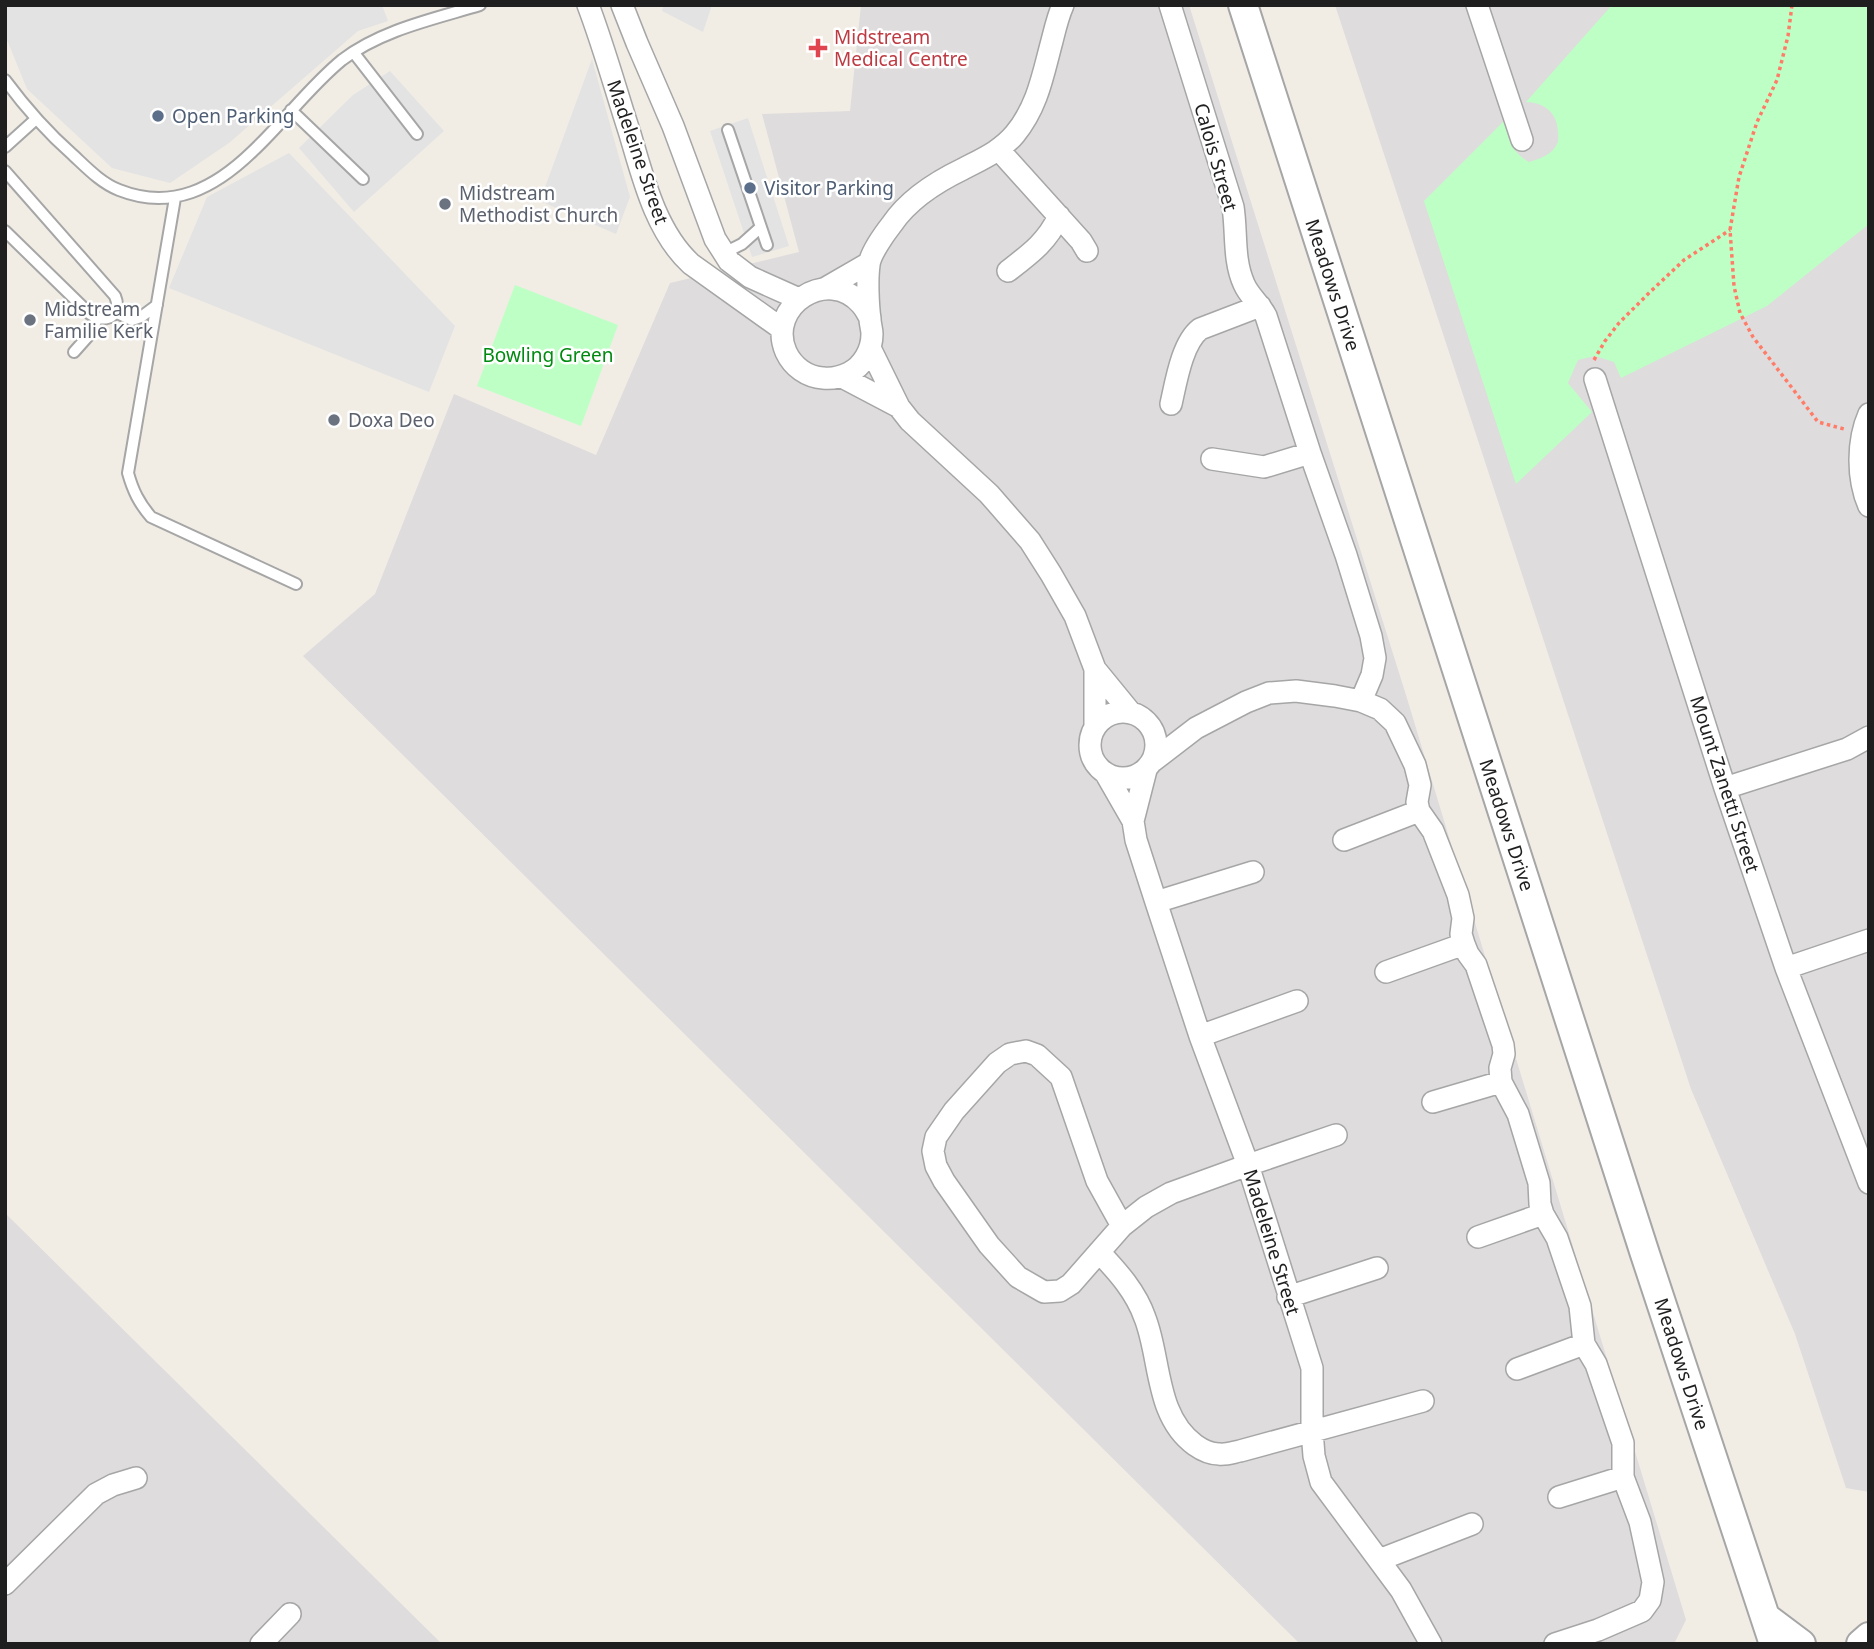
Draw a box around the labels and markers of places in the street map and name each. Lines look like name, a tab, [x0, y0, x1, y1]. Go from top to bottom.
place label: Midstream Medical Centre	[834, 24, 968, 72]
marker: Midstream Medical Centre	[808, 38, 828, 58]
place label: Open Parking	[172, 103, 294, 129]
marker: Open Parking	[150, 108, 166, 124]
place label: Visitor Parking	[764, 175, 894, 201]
place label: Midstream Methodist Church	[459, 180, 618, 228]
marker: Visitor Parking	[742, 180, 758, 196]
marker: Midstream Methodist Church	[437, 196, 453, 212]
place label: Midstream Familie Kerk	[44, 296, 153, 344]
marker: Midstream Familie Kerk	[22, 312, 38, 328]
place label: Doxa Deo	[348, 407, 435, 433]
marker: Doxa Deo	[326, 412, 342, 428]

